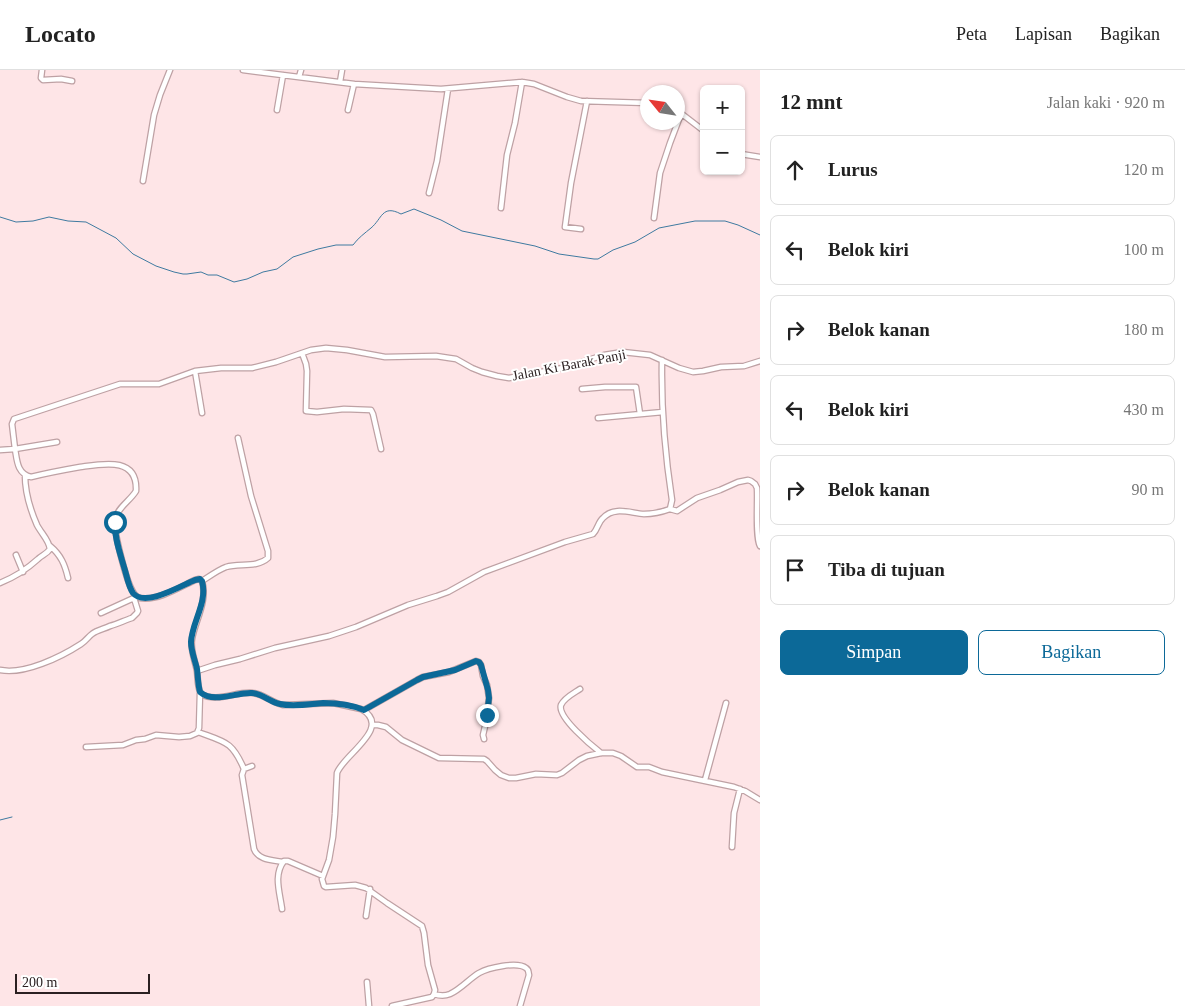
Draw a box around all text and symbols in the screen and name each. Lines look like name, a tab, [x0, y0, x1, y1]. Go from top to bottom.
text: Locato	[25, 21, 96, 47]
text: Peta	[956, 24, 987, 44]
text: Lapisan	[1015, 24, 1072, 44]
text: Bagikan	[1100, 24, 1160, 44]
north arrow	[640, 85, 685, 130]
map controls	[700, 85, 745, 175]
button: +	[700, 85, 745, 130]
text: 12 mnt	[780, 90, 842, 114]
text: Jalan kaki · 920 m	[1047, 94, 1165, 111]
button: −	[700, 130, 745, 175]
icon: ahead	[781, 156, 809, 184]
text: Lurus	[828, 159, 878, 180]
text: 120 m	[1124, 161, 1164, 178]
icon: left	[781, 236, 809, 264]
text: Belok kiri	[828, 239, 909, 260]
text: 100 m	[1124, 241, 1164, 258]
icon: right	[781, 316, 809, 344]
text: Belok kanan	[828, 319, 930, 340]
text: 180 m	[1124, 321, 1164, 338]
street label: Jalan Ki Barak Panji	[511, 347, 627, 383]
icon: left	[781, 396, 809, 424]
text: Belok kiri	[828, 399, 909, 420]
text: 430 m	[1124, 401, 1164, 418]
icon: right	[781, 476, 809, 504]
text: Belok kanan	[828, 479, 930, 500]
text: 90 m	[1132, 481, 1164, 498]
route start	[104, 511, 127, 534]
icon: arrive	[781, 556, 809, 584]
text: Tiba di tujuan	[828, 559, 945, 580]
button: Simpan	[780, 630, 968, 675]
button: Bagikan	[978, 630, 1165, 675]
route end	[476, 704, 499, 727]
scale bar	[15, 971, 150, 994]
text: 200 m	[22, 975, 57, 990]

